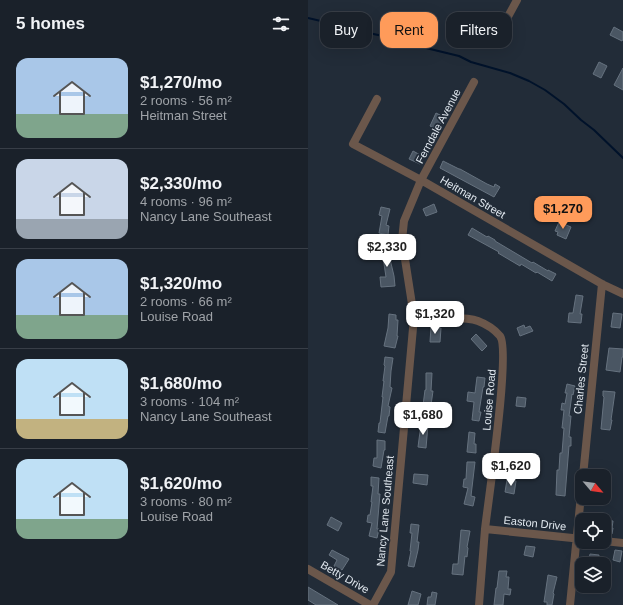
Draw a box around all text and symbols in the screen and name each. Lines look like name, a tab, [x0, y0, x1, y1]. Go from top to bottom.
chip: Buy	[320, 12, 372, 48]
chip: Rent	[380, 12, 438, 48]
chip: Filters	[446, 12, 512, 48]
icon: filters	[270, 13, 292, 35]
text: 5 homes	[16, 14, 85, 33]
text: $1,270/mo	[140, 73, 222, 92]
icon: home	[48, 74, 96, 122]
street label: Ferndale Avenue	[413, 87, 463, 165]
text: 2 rooms · 56 m²	[140, 93, 232, 108]
text: Heitman Street	[140, 108, 227, 123]
street label: Heitman Street	[438, 173, 508, 221]
text: $2,330/mo	[140, 174, 222, 193]
icon: home	[48, 175, 96, 223]
text: 4 rooms · 96 m²	[140, 194, 232, 209]
pin: $1,270	[530, 196, 596, 230]
text: $1,270	[543, 201, 583, 216]
text: Nancy Lane Southeast	[140, 209, 272, 224]
pin: $2,330	[354, 234, 420, 268]
text: $2,330	[367, 239, 407, 254]
text: $1,320/mo	[140, 274, 222, 293]
icon: home	[48, 275, 96, 323]
text: 2 rooms · 66 m²	[140, 294, 232, 309]
pin: $1,320	[402, 301, 468, 335]
text: $1,320	[415, 306, 455, 321]
text: Louise Road	[140, 309, 213, 324]
street label: Charles Street	[571, 343, 591, 415]
street label: Louise Road	[480, 369, 498, 431]
text: $1,680/mo	[140, 374, 222, 393]
icon: home	[48, 375, 96, 423]
text: 3 rooms · 104 m²	[140, 394, 239, 409]
pin: $1,680	[390, 402, 456, 436]
text: $1,680	[403, 407, 443, 422]
text: Nancy Lane Southeast	[140, 409, 272, 424]
pin: $1,620	[478, 453, 544, 487]
street label: Nancy Lane Southeast	[374, 455, 396, 567]
text: $1,620	[491, 458, 531, 473]
north arrow	[575, 469, 611, 505]
map controls	[575, 469, 611, 593]
text: $1,620/mo	[140, 474, 222, 493]
icon: home	[48, 475, 96, 523]
text: 3 rooms · 80 m²	[140, 494, 232, 509]
text: Louise Road	[140, 509, 213, 524]
button: locate	[575, 513, 611, 549]
street label: Easton Drive	[503, 514, 567, 532]
button: layers	[575, 557, 611, 593]
street label: Betty Drive	[319, 558, 371, 596]

